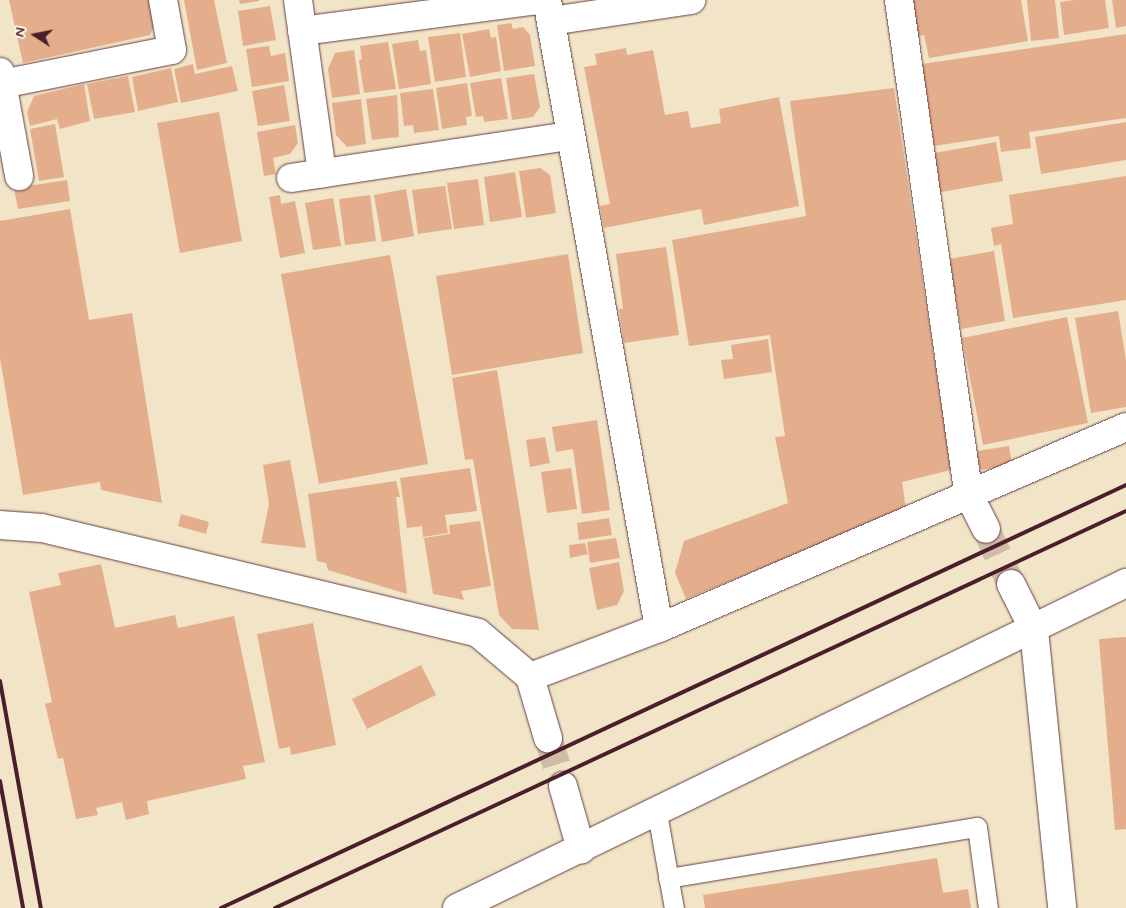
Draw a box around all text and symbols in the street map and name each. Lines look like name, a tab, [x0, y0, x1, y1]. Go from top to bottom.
north arrow	[10, 10, 60, 60]
text: N	[11, 26, 30, 38]

